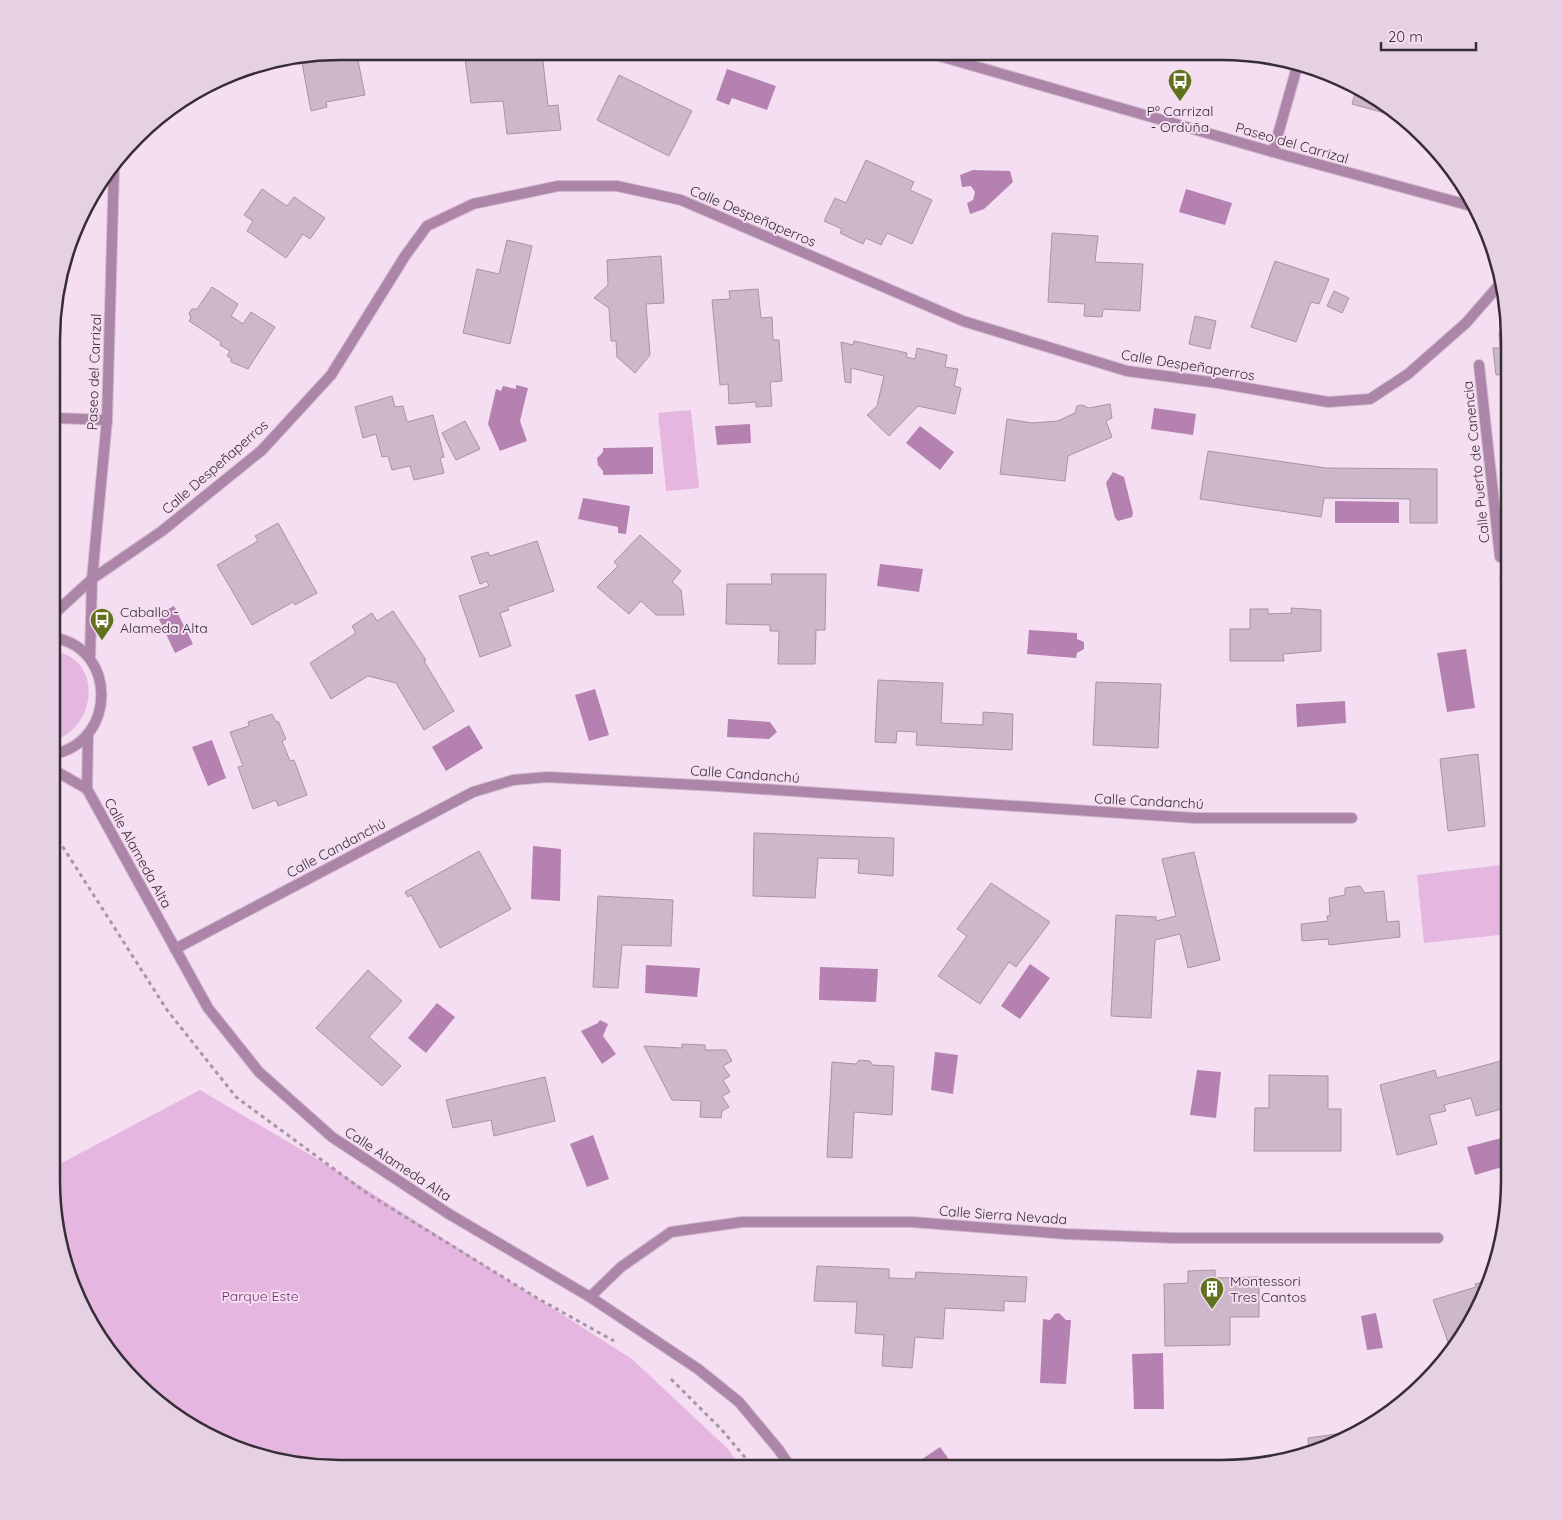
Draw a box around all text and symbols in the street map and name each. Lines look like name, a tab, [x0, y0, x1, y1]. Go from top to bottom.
scale bar	[1381, 20, 1476, 52]
text: 20 m	[1388, 27, 1423, 46]
bus stop icon: Pº Carrizal - Orduña	[1167, 68, 1193, 102]
place label: Pº Carrizal - Orduña	[1147, 102, 1213, 136]
street label: Paseo del Carrizal	[1233, 118, 1351, 168]
street label: Calle Despeñaperros	[687, 181, 819, 251]
street label: Paseo del Carrizal	[83, 313, 105, 431]
street label: Calle Despeñaperros	[1120, 346, 1256, 384]
street label: Calle Puerto de Canencia	[1459, 380, 1493, 544]
street label: Calle Despeñaperros	[158, 416, 272, 518]
place label: Caballo - Alameda Alta	[120, 603, 208, 637]
bus stop icon: Caballo - Alameda Alta	[89, 607, 115, 641]
street label: Calle Candanchú	[690, 761, 800, 787]
street label: Calle Candanchú	[1094, 789, 1204, 813]
street label: Calle Alameda Alta	[100, 795, 176, 911]
street label: Calle Candanchú	[283, 814, 389, 882]
street label: Calle Alameda Alta	[341, 1123, 455, 1205]
street label: Calle Sierra Nevada	[938, 1202, 1068, 1228]
place label: Montessori Tres Cantos	[1230, 1272, 1306, 1306]
building icon: Montessori Tres Cantos	[1199, 1276, 1225, 1310]
park label: Parque Este	[221, 1287, 299, 1305]

